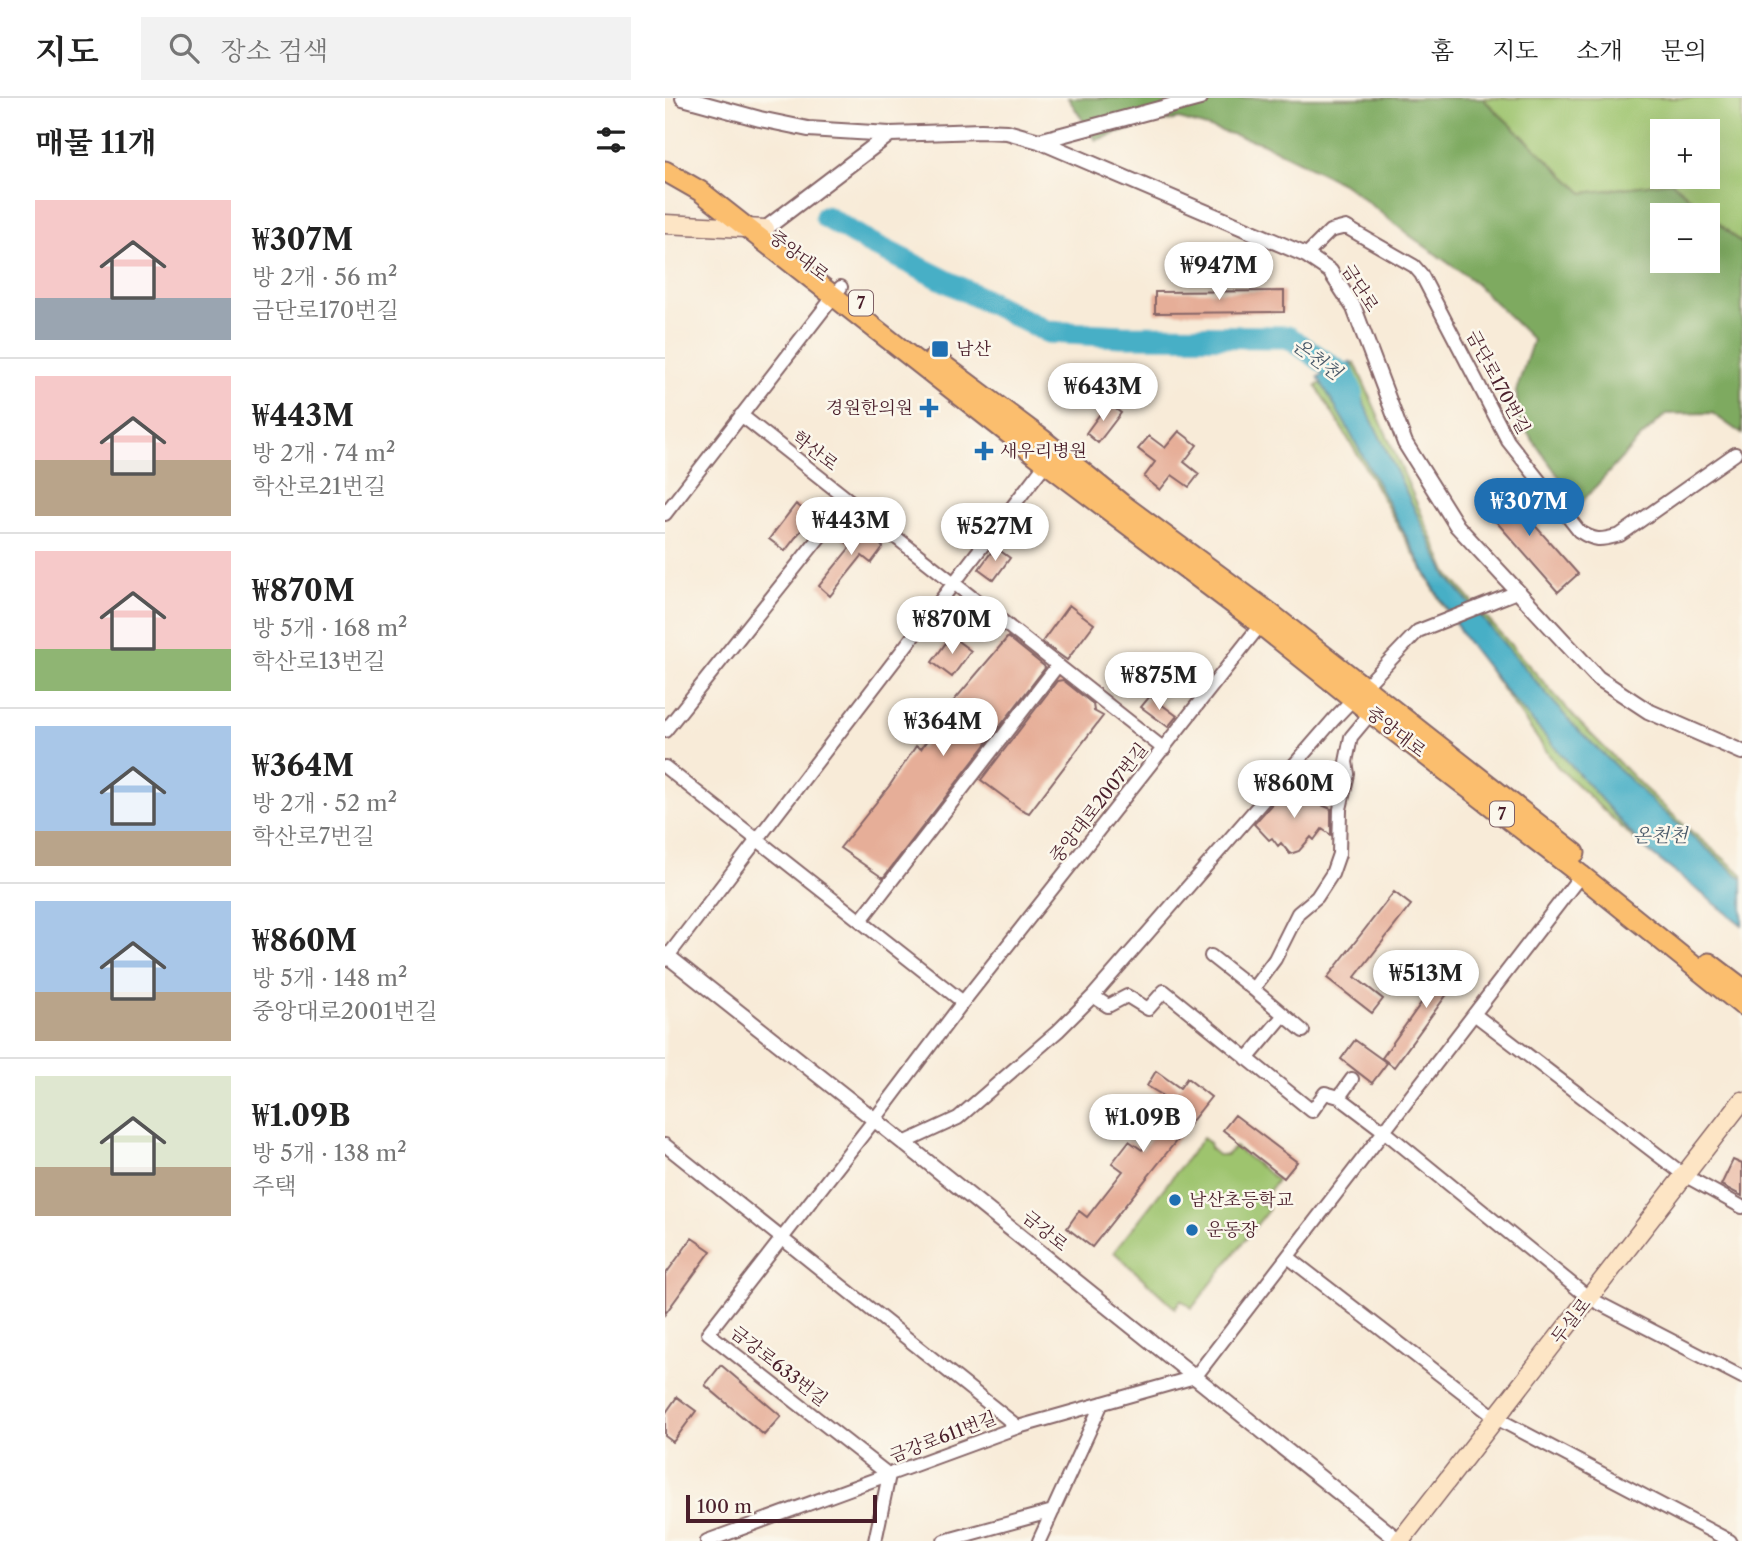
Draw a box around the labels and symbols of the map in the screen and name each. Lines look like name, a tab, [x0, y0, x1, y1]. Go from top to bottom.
street label: 중앙대로	[765, 226, 833, 286]
pin: ₩947M	[1170, 242, 1268, 302]
street label: 금단로	[1337, 260, 1383, 316]
road number: 7	[849, 290, 873, 316]
street label: 금단로170번길	[1461, 326, 1535, 438]
water label: 온천천	[1288, 334, 1347, 385]
place label: 남산	[956, 338, 991, 360]
marker: 남산	[930, 339, 950, 359]
pin: ₩643M	[1054, 364, 1152, 423]
place label: 경원한의원	[826, 397, 913, 419]
marker: 경원한의원	[919, 398, 939, 418]
street label: 학산로	[788, 426, 842, 476]
place label: 새우리병원	[1000, 440, 1087, 462]
marker: 새우리병원	[974, 441, 994, 461]
pin: ₩307M	[1480, 478, 1578, 538]
pin: ₩443M	[802, 498, 900, 557]
pin: ₩527M	[946, 504, 1044, 563]
pin: ₩870M	[903, 596, 1001, 656]
pin: ₩875M	[1110, 652, 1208, 712]
pin: ₩364M	[894, 698, 992, 758]
street label: 중앙대로	[1362, 702, 1430, 762]
street label: 중앙대로2007번길	[1045, 739, 1153, 867]
pin: ₩860M	[1245, 760, 1343, 820]
road number: 7	[1490, 802, 1514, 827]
water label: 온천천	[1632, 824, 1689, 847]
pin: ₩513M	[1377, 950, 1475, 1010]
pin: ₩1.09B	[1086, 1094, 1200, 1154]
place label: 남산초등학교	[1189, 1189, 1294, 1211]
marker: 남산초등학교	[1167, 1192, 1183, 1208]
street label: 금강로	[1018, 1206, 1072, 1256]
place label: 운동장	[1206, 1219, 1259, 1241]
marker: 운동장	[1184, 1222, 1200, 1238]
street label: 두실로	[1546, 1294, 1596, 1348]
street label: 금강로633번길	[726, 1321, 832, 1411]
street label: 금강로611번길	[886, 1407, 1000, 1467]
scale bar	[686, 1492, 877, 1524]

